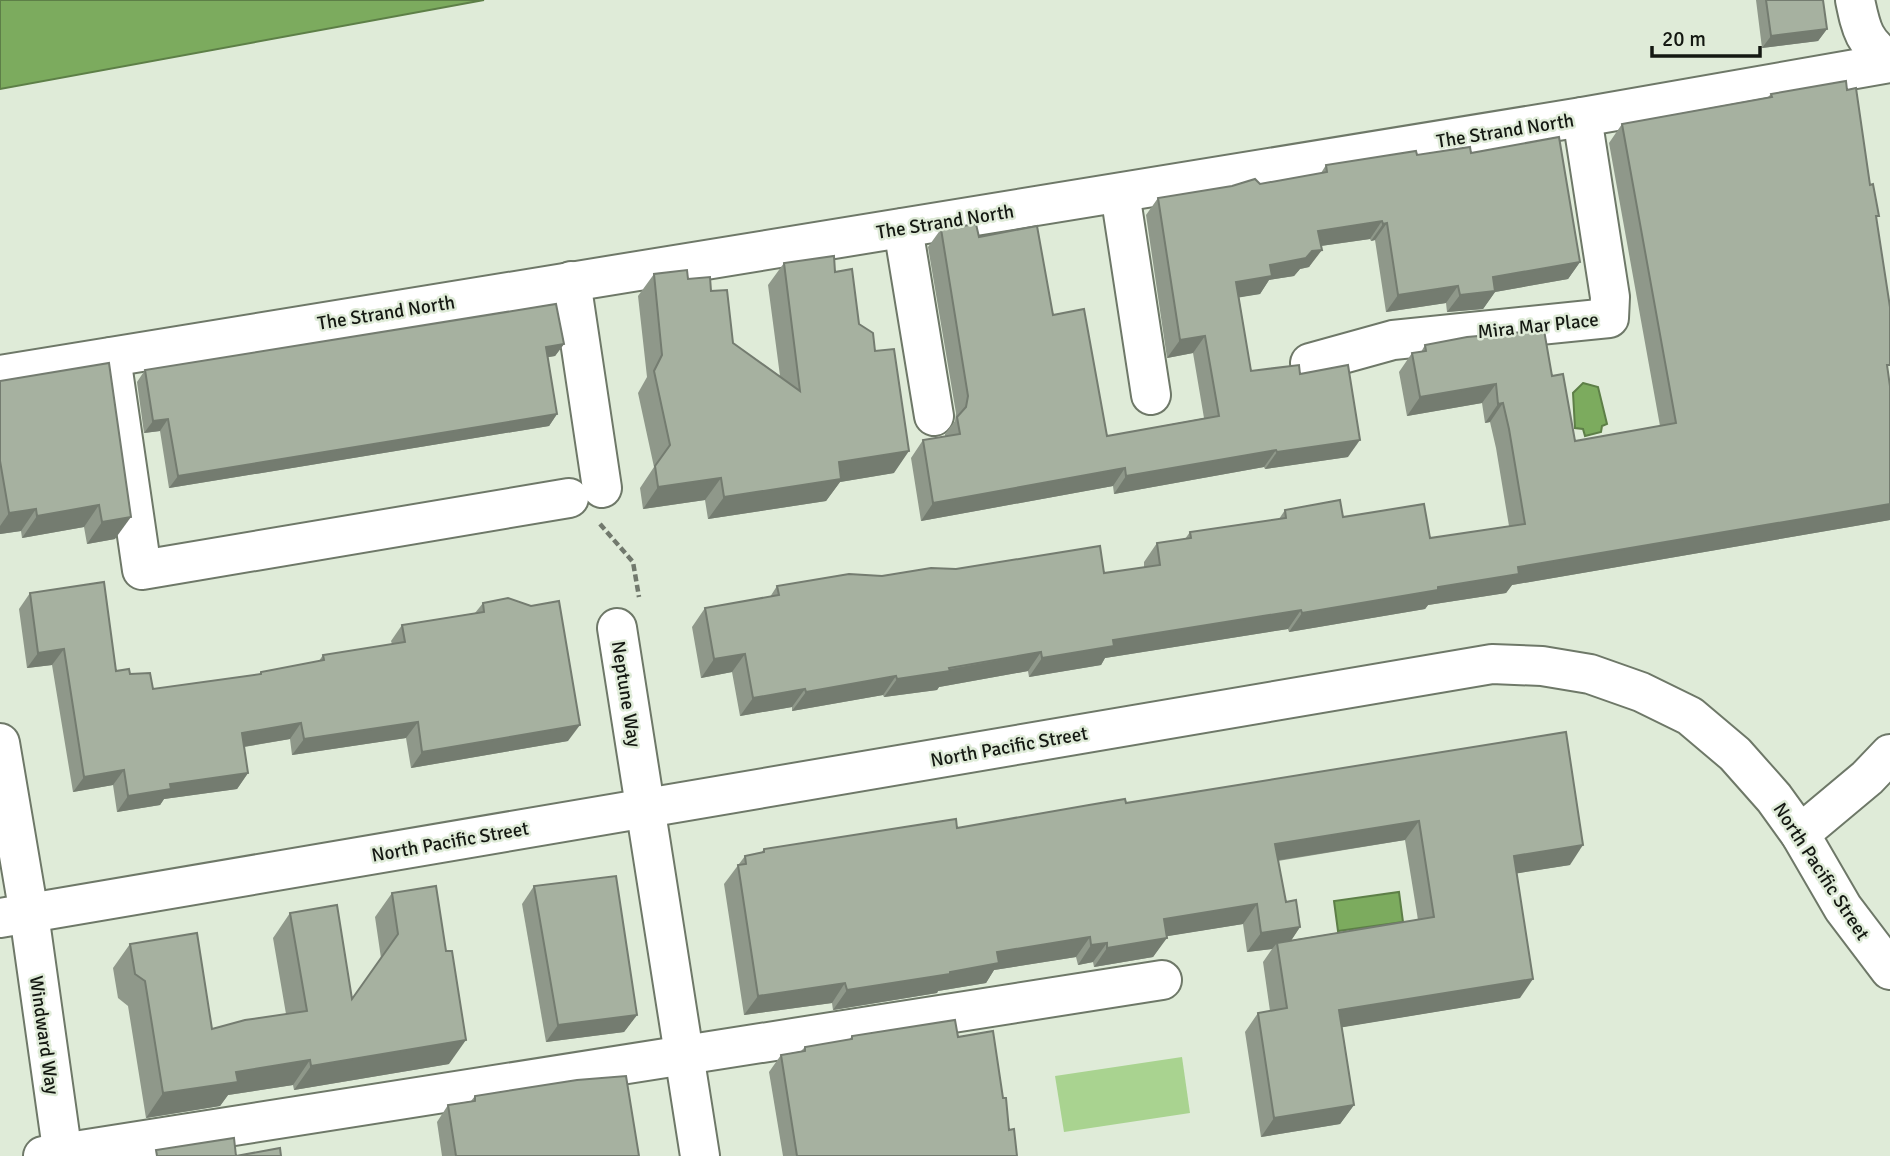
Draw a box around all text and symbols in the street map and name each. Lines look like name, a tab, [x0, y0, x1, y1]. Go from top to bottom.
scale bar	[1652, 14, 1760, 58]
text: 20 m	[1662, 26, 1706, 52]
street label: The Strand North	[1435, 108, 1576, 154]
street label: The Strand North	[875, 199, 1016, 245]
street label: The Strand North	[316, 290, 457, 336]
street label: Mira Mar Place	[1476, 308, 1600, 344]
street label: Neptune Way	[606, 639, 646, 749]
street label: North Pacific Street	[929, 721, 1090, 773]
street label: North Pacific Street	[1768, 798, 1875, 945]
street label: North Pacific Street	[370, 816, 531, 868]
street label: Windward Way	[24, 974, 64, 1096]

